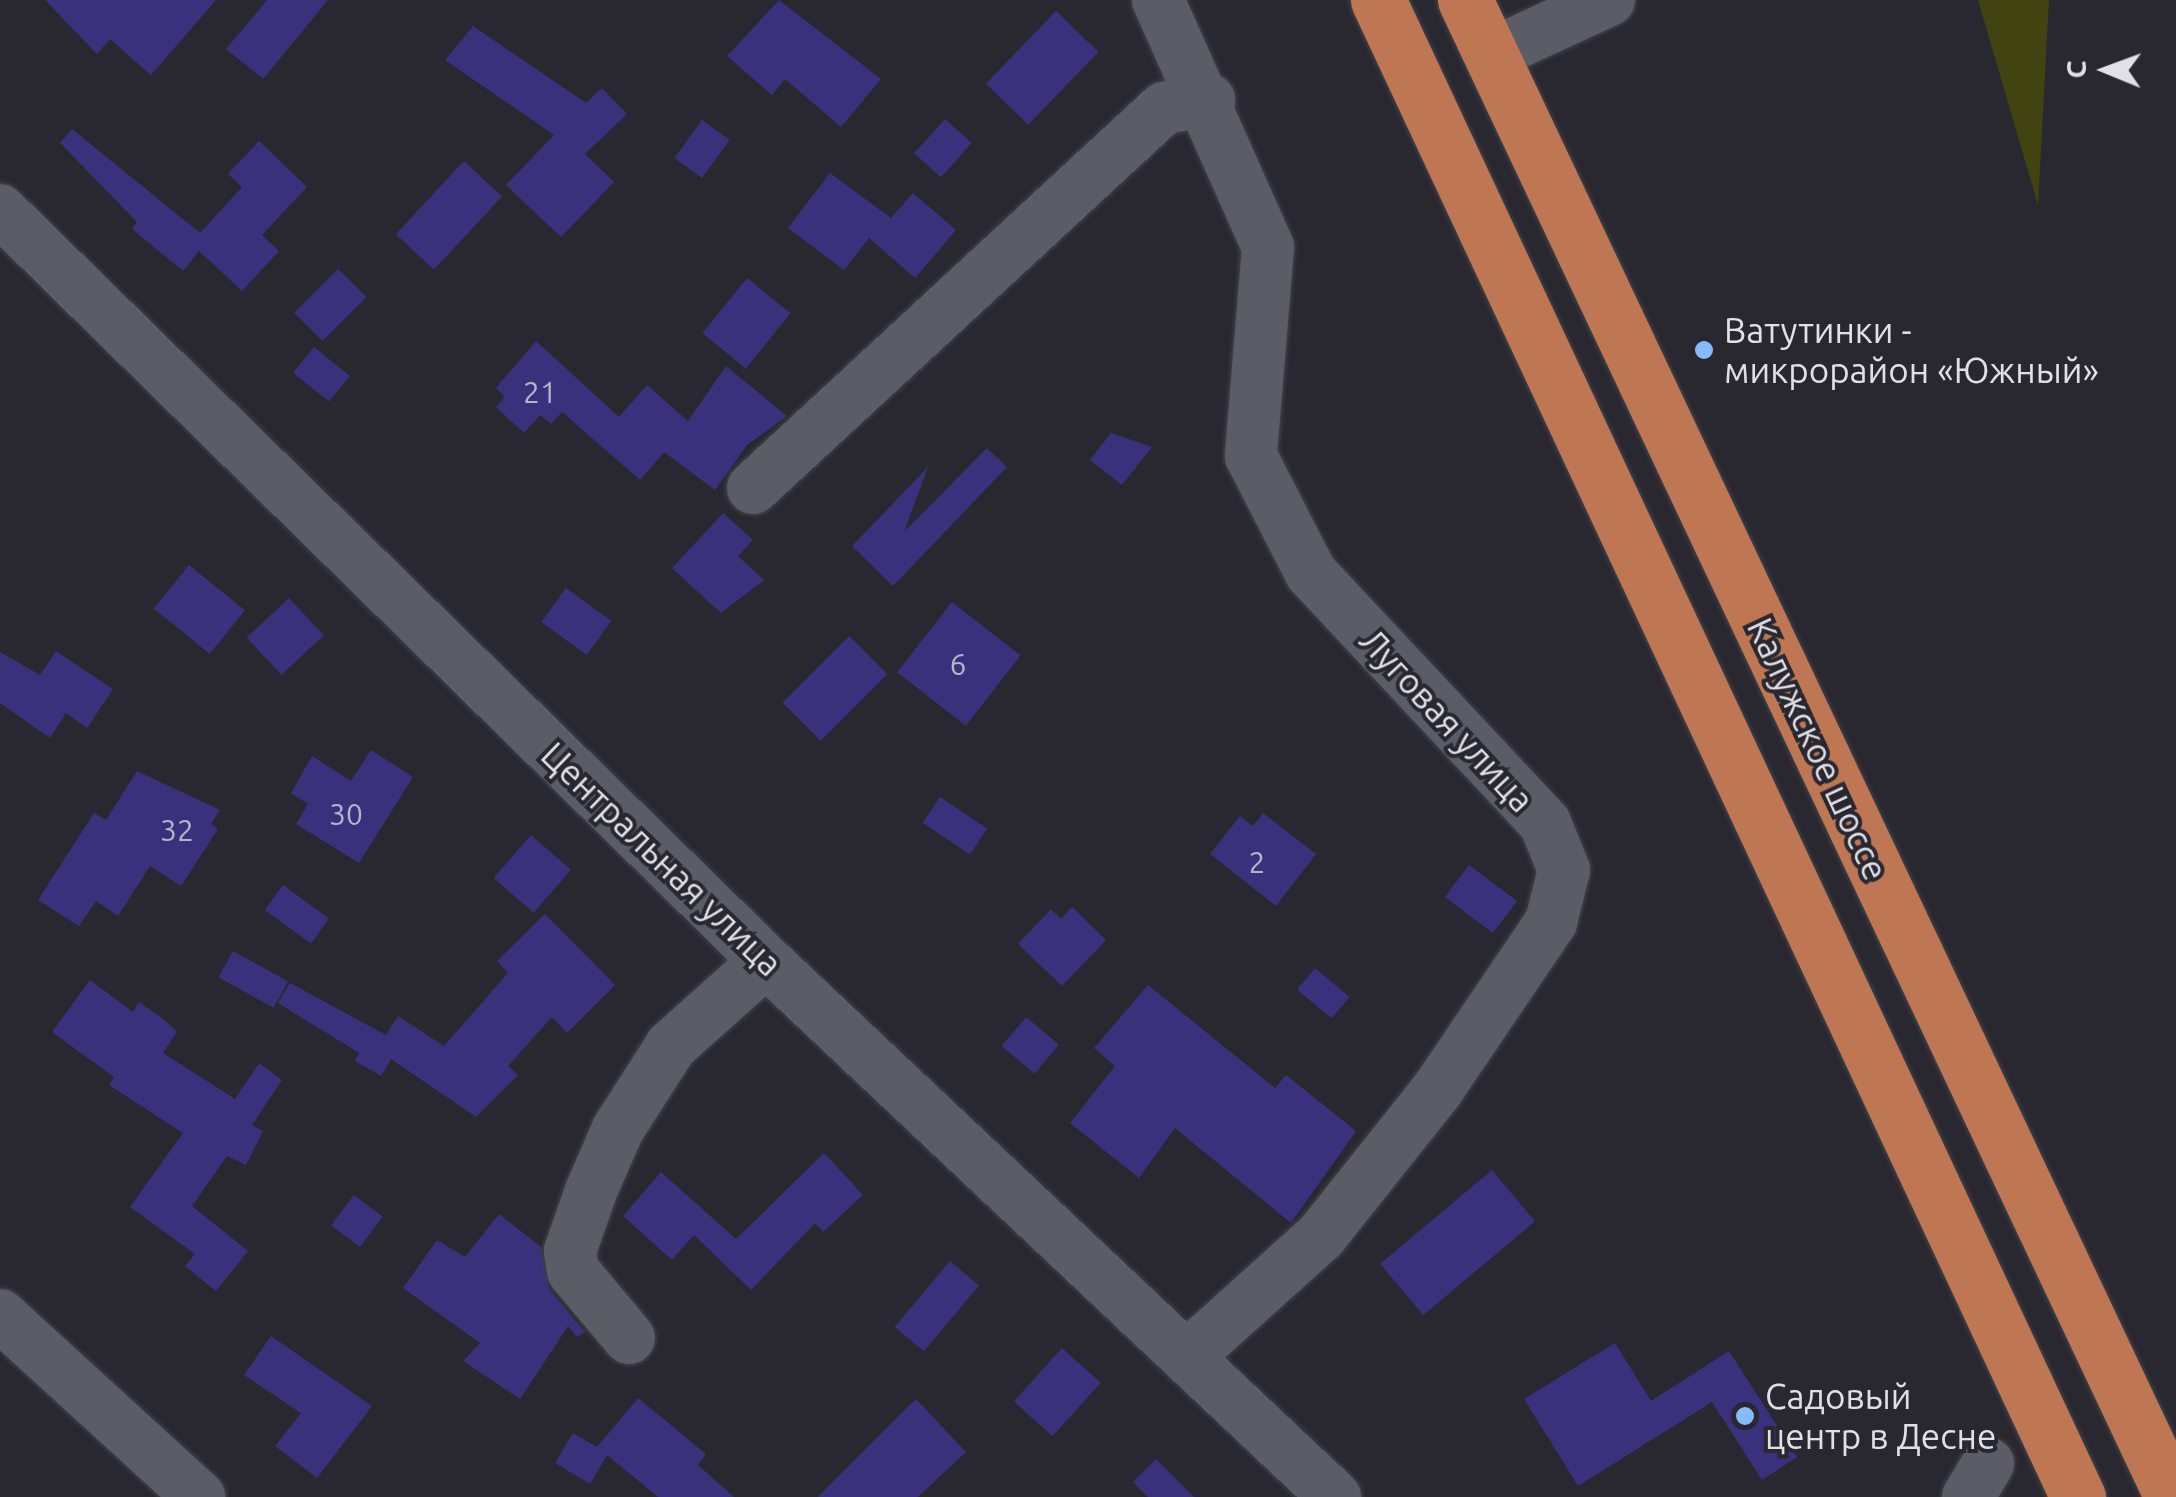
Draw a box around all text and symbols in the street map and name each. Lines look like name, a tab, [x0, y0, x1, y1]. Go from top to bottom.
north arrow	[2056, 20, 2156, 120]
text: С	[2060, 60, 2091, 79]
place label: Ватутинки - микрорайон «Южный»	[1724, 309, 2099, 391]
marker: Ватутинки - микрорайон «Южный»	[1693, 339, 1715, 361]
house number: 21	[523, 374, 557, 410]
street label: Калужское шоссе	[1739, 611, 1897, 887]
street label: Луговая улица	[1351, 620, 1543, 820]
house number: 6	[950, 646, 966, 682]
street label: Центральная улица	[533, 733, 791, 985]
house number: 30	[329, 796, 363, 832]
house number: 32	[160, 812, 194, 848]
house number: 2	[1249, 844, 1265, 880]
place label: Садовый центр в Десне	[1765, 1375, 1996, 1457]
marker: Садовый центр в Десне	[1734, 1405, 1756, 1427]

